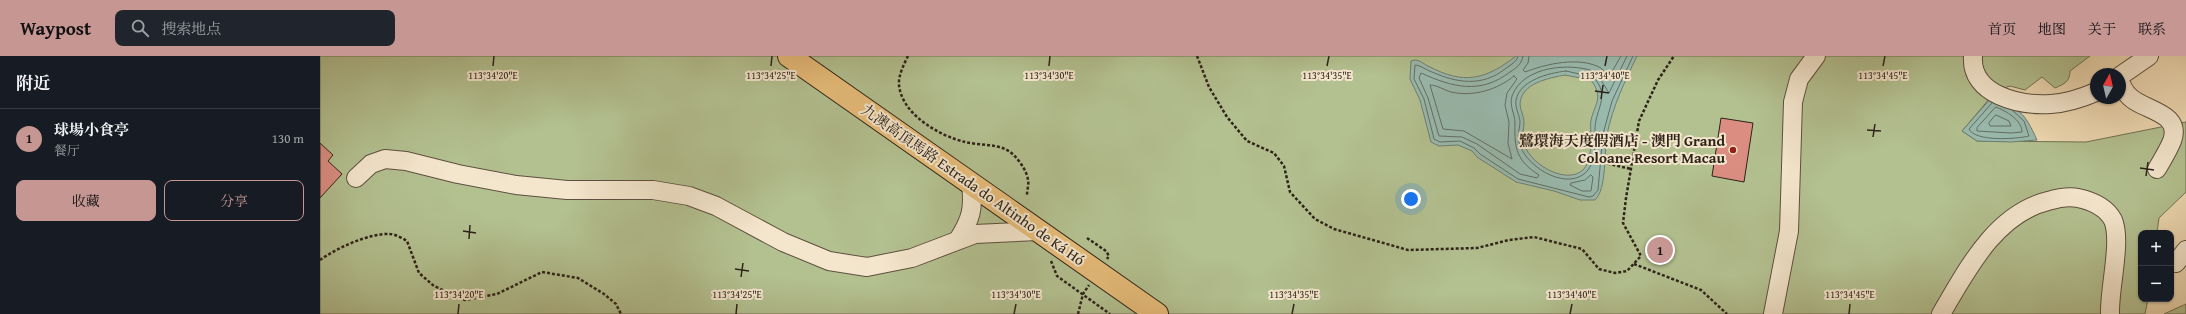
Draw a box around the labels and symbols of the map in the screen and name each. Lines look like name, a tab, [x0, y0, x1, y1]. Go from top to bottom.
text: 113°34'20"E	[468, 68, 518, 83]
text: 113°34'25"E	[746, 68, 796, 83]
text: 113°34'30"E	[1024, 68, 1074, 83]
text: 113°34'35"E	[1302, 68, 1352, 83]
text: 113°34'40"E	[1580, 68, 1630, 83]
text: 113°34'45"E	[1858, 68, 1908, 83]
north arrow	[2090, 68, 2126, 104]
street label: 九澳高頂馬路 Estrada do Altinho de Ká Hó	[857, 99, 1090, 270]
place label: 鷺環海天度假酒店 - 澳門 Grand Coloane Resort Macau	[1519, 130, 1725, 168]
marker: 鷺環海天度假酒店 - 澳門 Grand Coloane Resort Macau	[1728, 145, 1738, 155]
your location	[1401, 189, 1421, 209]
pin: 1	[1647, 235, 1673, 265]
text: 113°34'20"E	[434, 287, 484, 302]
text: 113°34'25"E	[712, 287, 762, 302]
text: 113°34'30"E	[991, 287, 1041, 302]
text: 113°34'35"E	[1269, 287, 1319, 302]
text: 113°34'40"E	[1547, 287, 1597, 302]
text: 113°34'45"E	[1825, 287, 1875, 302]

